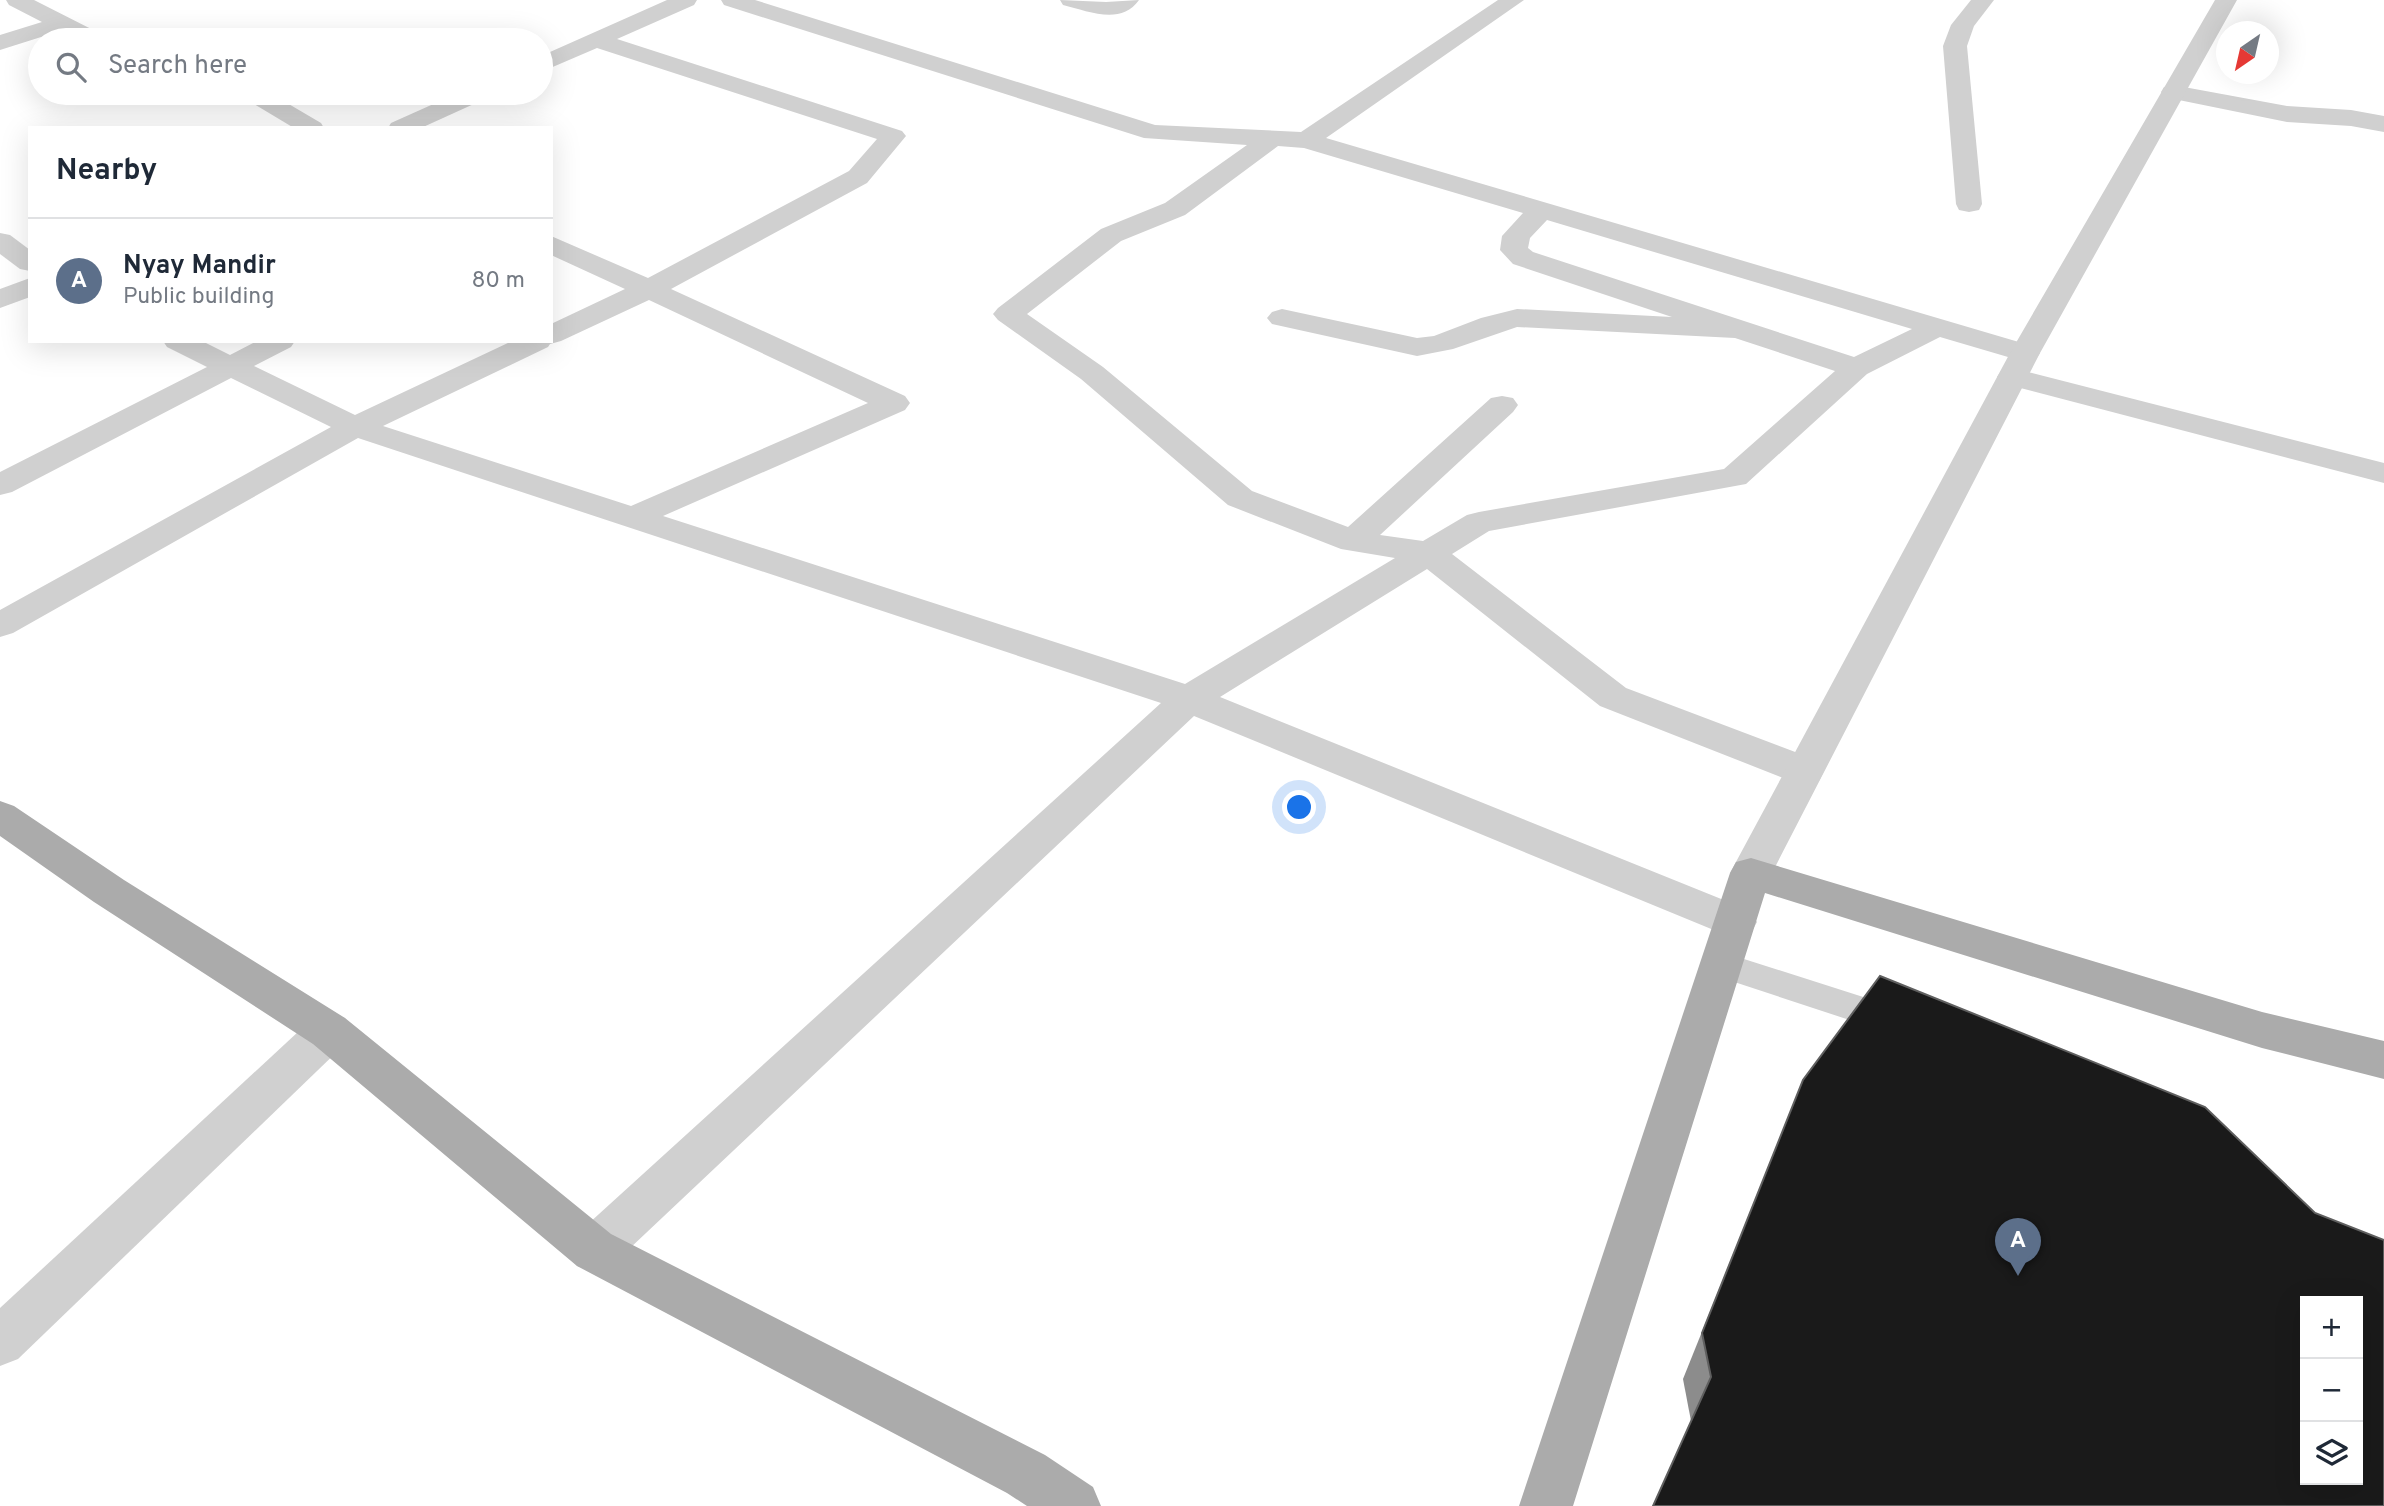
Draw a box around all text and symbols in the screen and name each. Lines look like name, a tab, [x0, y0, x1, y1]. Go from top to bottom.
north arrow	[2216, 21, 2279, 84]
search box	[28, 28, 553, 105]
icon: search	[52, 48, 90, 86]
text: Search here	[108, 50, 247, 83]
text: Nearby	[56, 153, 157, 190]
text: Nyay Mandir	[123, 250, 276, 283]
text: A	[71, 267, 87, 296]
text: 80 m	[472, 267, 525, 296]
text: Public building	[123, 283, 275, 312]
your location	[1282, 790, 1316, 824]
pin: A	[1995, 1218, 2041, 1276]
map controls	[2300, 1296, 2363, 1485]
button: +	[2300, 1296, 2363, 1359]
button: −	[2300, 1359, 2363, 1422]
button: layers	[2300, 1422, 2363, 1485]

